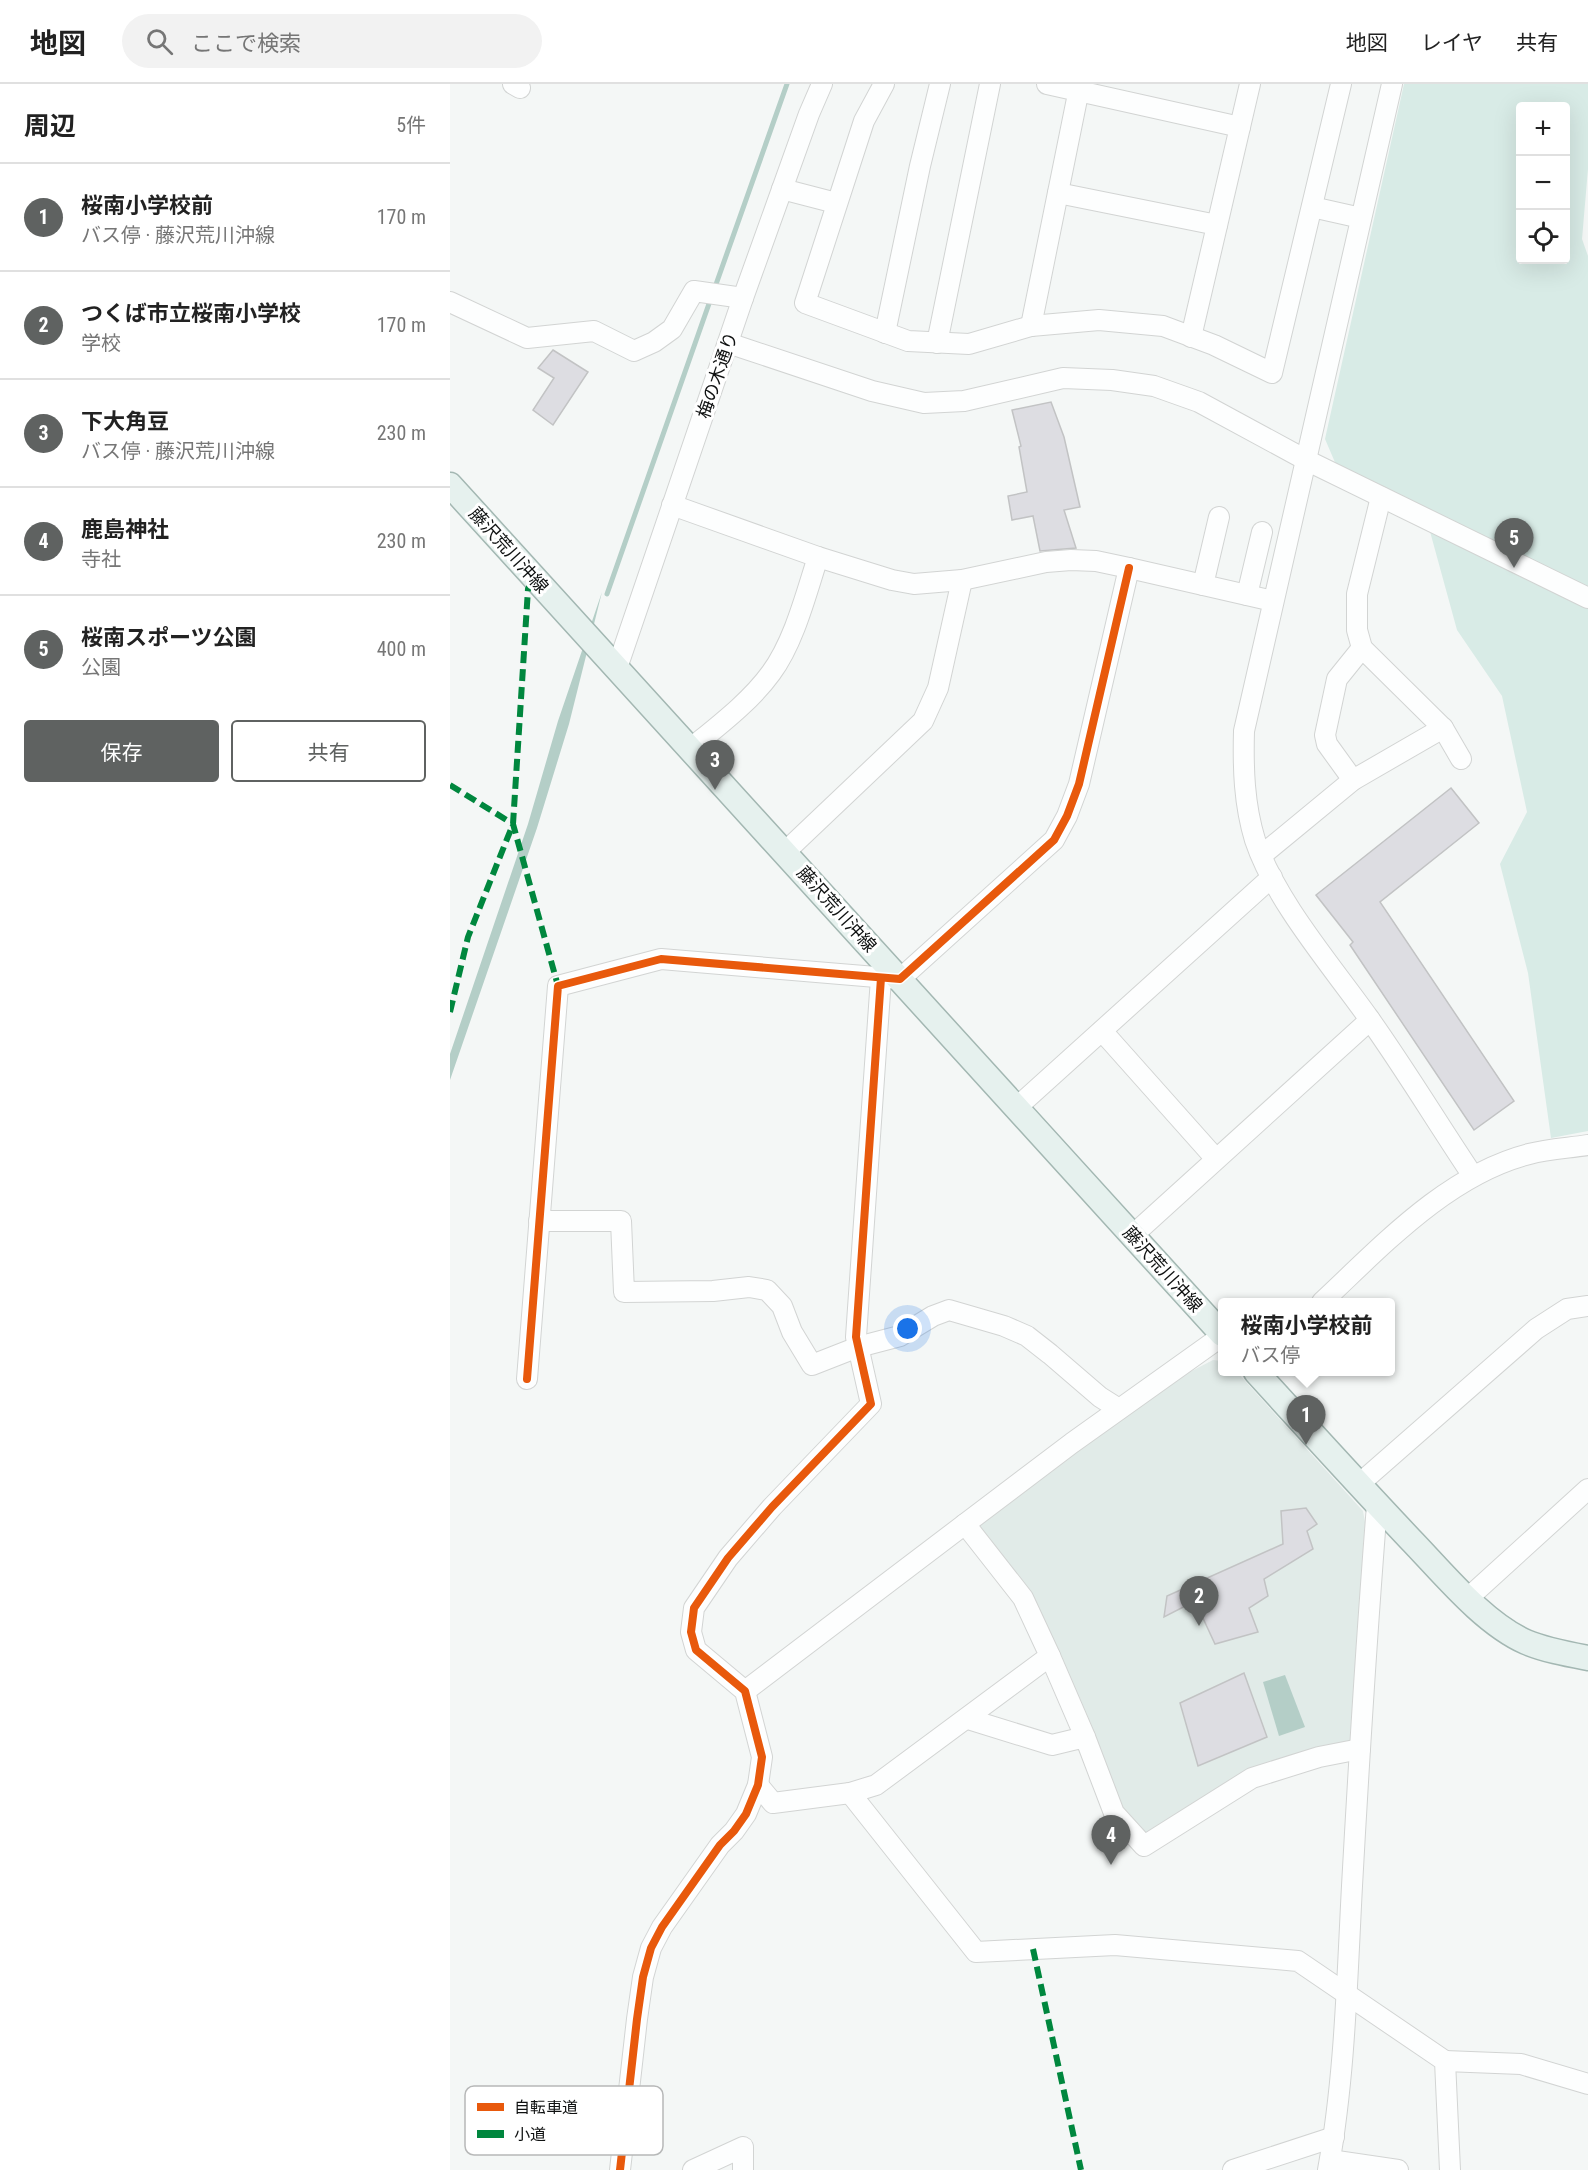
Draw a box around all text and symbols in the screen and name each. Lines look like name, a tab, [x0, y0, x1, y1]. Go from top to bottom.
search box	[122, 14, 542, 68]
icon: search	[143, 25, 176, 58]
text: 地図	[30, 27, 86, 60]
text: ここで検索	[191, 31, 301, 56]
text: 地図	[1346, 31, 1388, 55]
text: レイヤ	[1421, 31, 1483, 55]
text: 共有	[1516, 31, 1558, 55]
map controls	[1516, 102, 1570, 264]
button: +	[1516, 102, 1570, 156]
text: 周辺	[24, 111, 76, 141]
text: 5件	[396, 113, 426, 137]
button: −	[1516, 156, 1570, 210]
text: 桜南小学校前	[81, 193, 213, 218]
text: 1	[38, 205, 49, 229]
text: 170 m	[377, 205, 426, 229]
button: locate	[1516, 210, 1570, 264]
text: バス停 · 藤沢荒川沖線	[81, 223, 275, 247]
text: つくば市立桜南小学校	[81, 301, 301, 326]
text: 2	[38, 313, 49, 337]
text: 170 m	[377, 313, 426, 337]
street label: 梅の木通り	[692, 329, 742, 421]
text: 学校	[81, 331, 121, 355]
text: 下大角豆	[81, 409, 169, 434]
text: 3	[38, 421, 49, 445]
text: 230 m	[377, 421, 426, 445]
text: バス停 · 藤沢荒川沖線	[81, 439, 275, 463]
street label: 藤沢荒川沖線	[465, 503, 553, 597]
text: 鹿島神社	[81, 517, 169, 542]
pin: 5	[1494, 518, 1534, 568]
text: 4	[38, 529, 49, 553]
text: 230 m	[377, 529, 426, 553]
text: 寺社	[81, 547, 121, 571]
text: 桜南スポーツ公園	[81, 625, 257, 650]
text: 5	[38, 637, 49, 661]
text: 400 m	[377, 637, 426, 661]
text: 公園	[81, 655, 121, 679]
button: 保存	[24, 720, 219, 782]
button: 共有	[231, 720, 426, 782]
pin: 3	[696, 740, 734, 790]
street label: 藤沢荒川沖線	[793, 862, 881, 956]
street label: 藤沢荒川沖線	[1119, 1222, 1207, 1316]
popup	[1218, 1298, 1395, 1376]
text: 桜南小学校前	[1240, 1313, 1373, 1338]
your location	[893, 1314, 922, 1343]
text: バス停	[1240, 1343, 1300, 1367]
pin: 1	[1286, 1396, 1326, 1445]
pin: 2	[1180, 1576, 1218, 1626]
pin: 4	[1092, 1816, 1130, 1865]
legend	[465, 2086, 663, 2155]
text: 自転車道	[514, 2098, 578, 2117]
text: 小道	[514, 2125, 546, 2144]

